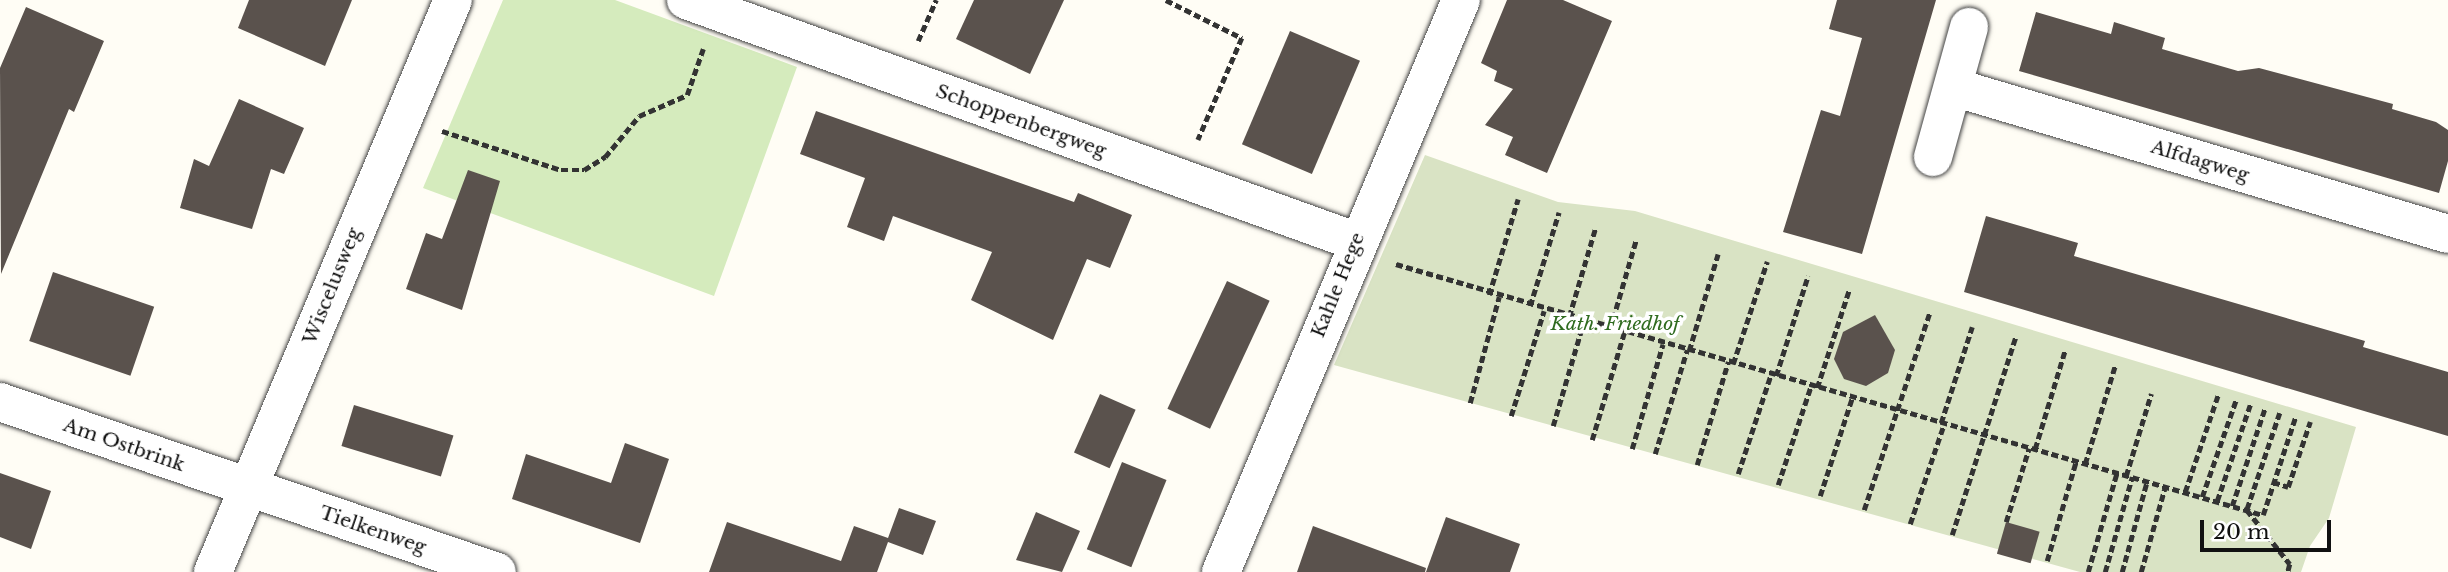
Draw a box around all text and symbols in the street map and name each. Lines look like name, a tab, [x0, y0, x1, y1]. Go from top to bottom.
street label: Schoppenbergweg	[933, 80, 1109, 162]
street label: Alfdagweg	[2148, 135, 2252, 187]
street label: Wiscelusweg	[298, 224, 366, 348]
street label: Kahle Hege	[1307, 229, 1369, 341]
park label: Kath. Friedhof	[1551, 313, 1679, 335]
street label: Am Ostbrink	[60, 414, 188, 476]
street label: Tielkenweg	[317, 501, 429, 559]
scale bar	[2203, 505, 2334, 550]
text: 20 m	[2213, 519, 2270, 545]

